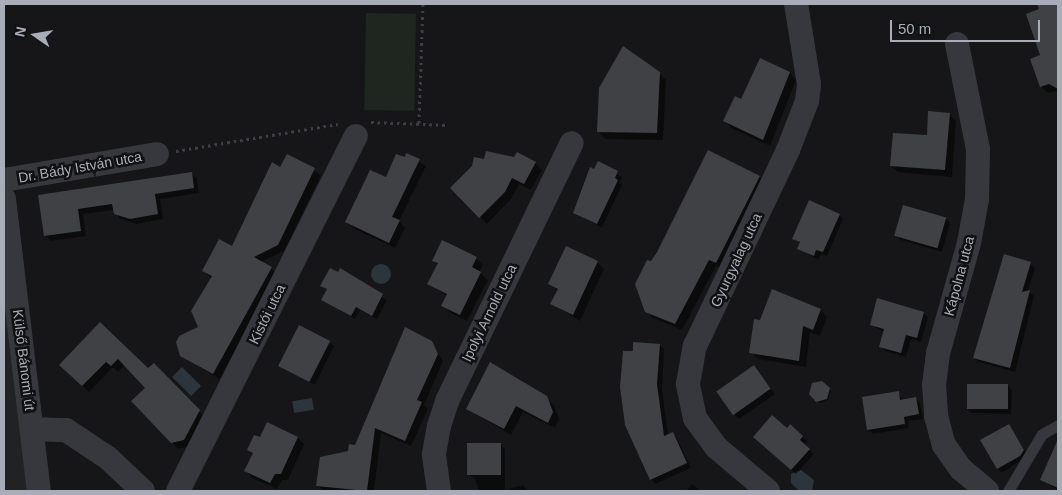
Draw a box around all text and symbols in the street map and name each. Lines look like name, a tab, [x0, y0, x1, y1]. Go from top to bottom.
north arrow	[10, 10, 60, 60]
scale bar	[892, 10, 1042, 42]
text: 50 m	[898, 20, 931, 37]
text: N	[11, 25, 29, 38]
street label: Dr. Bády István utca	[17, 148, 143, 186]
street label: Gyurgyalag utca	[707, 210, 765, 310]
street label: Kápolna utca	[940, 234, 978, 318]
street label: Ipolyi Arnold utca	[458, 261, 520, 365]
street label: Kistói utca	[245, 281, 289, 347]
street label: Külső Bánomi út	[9, 308, 39, 412]

